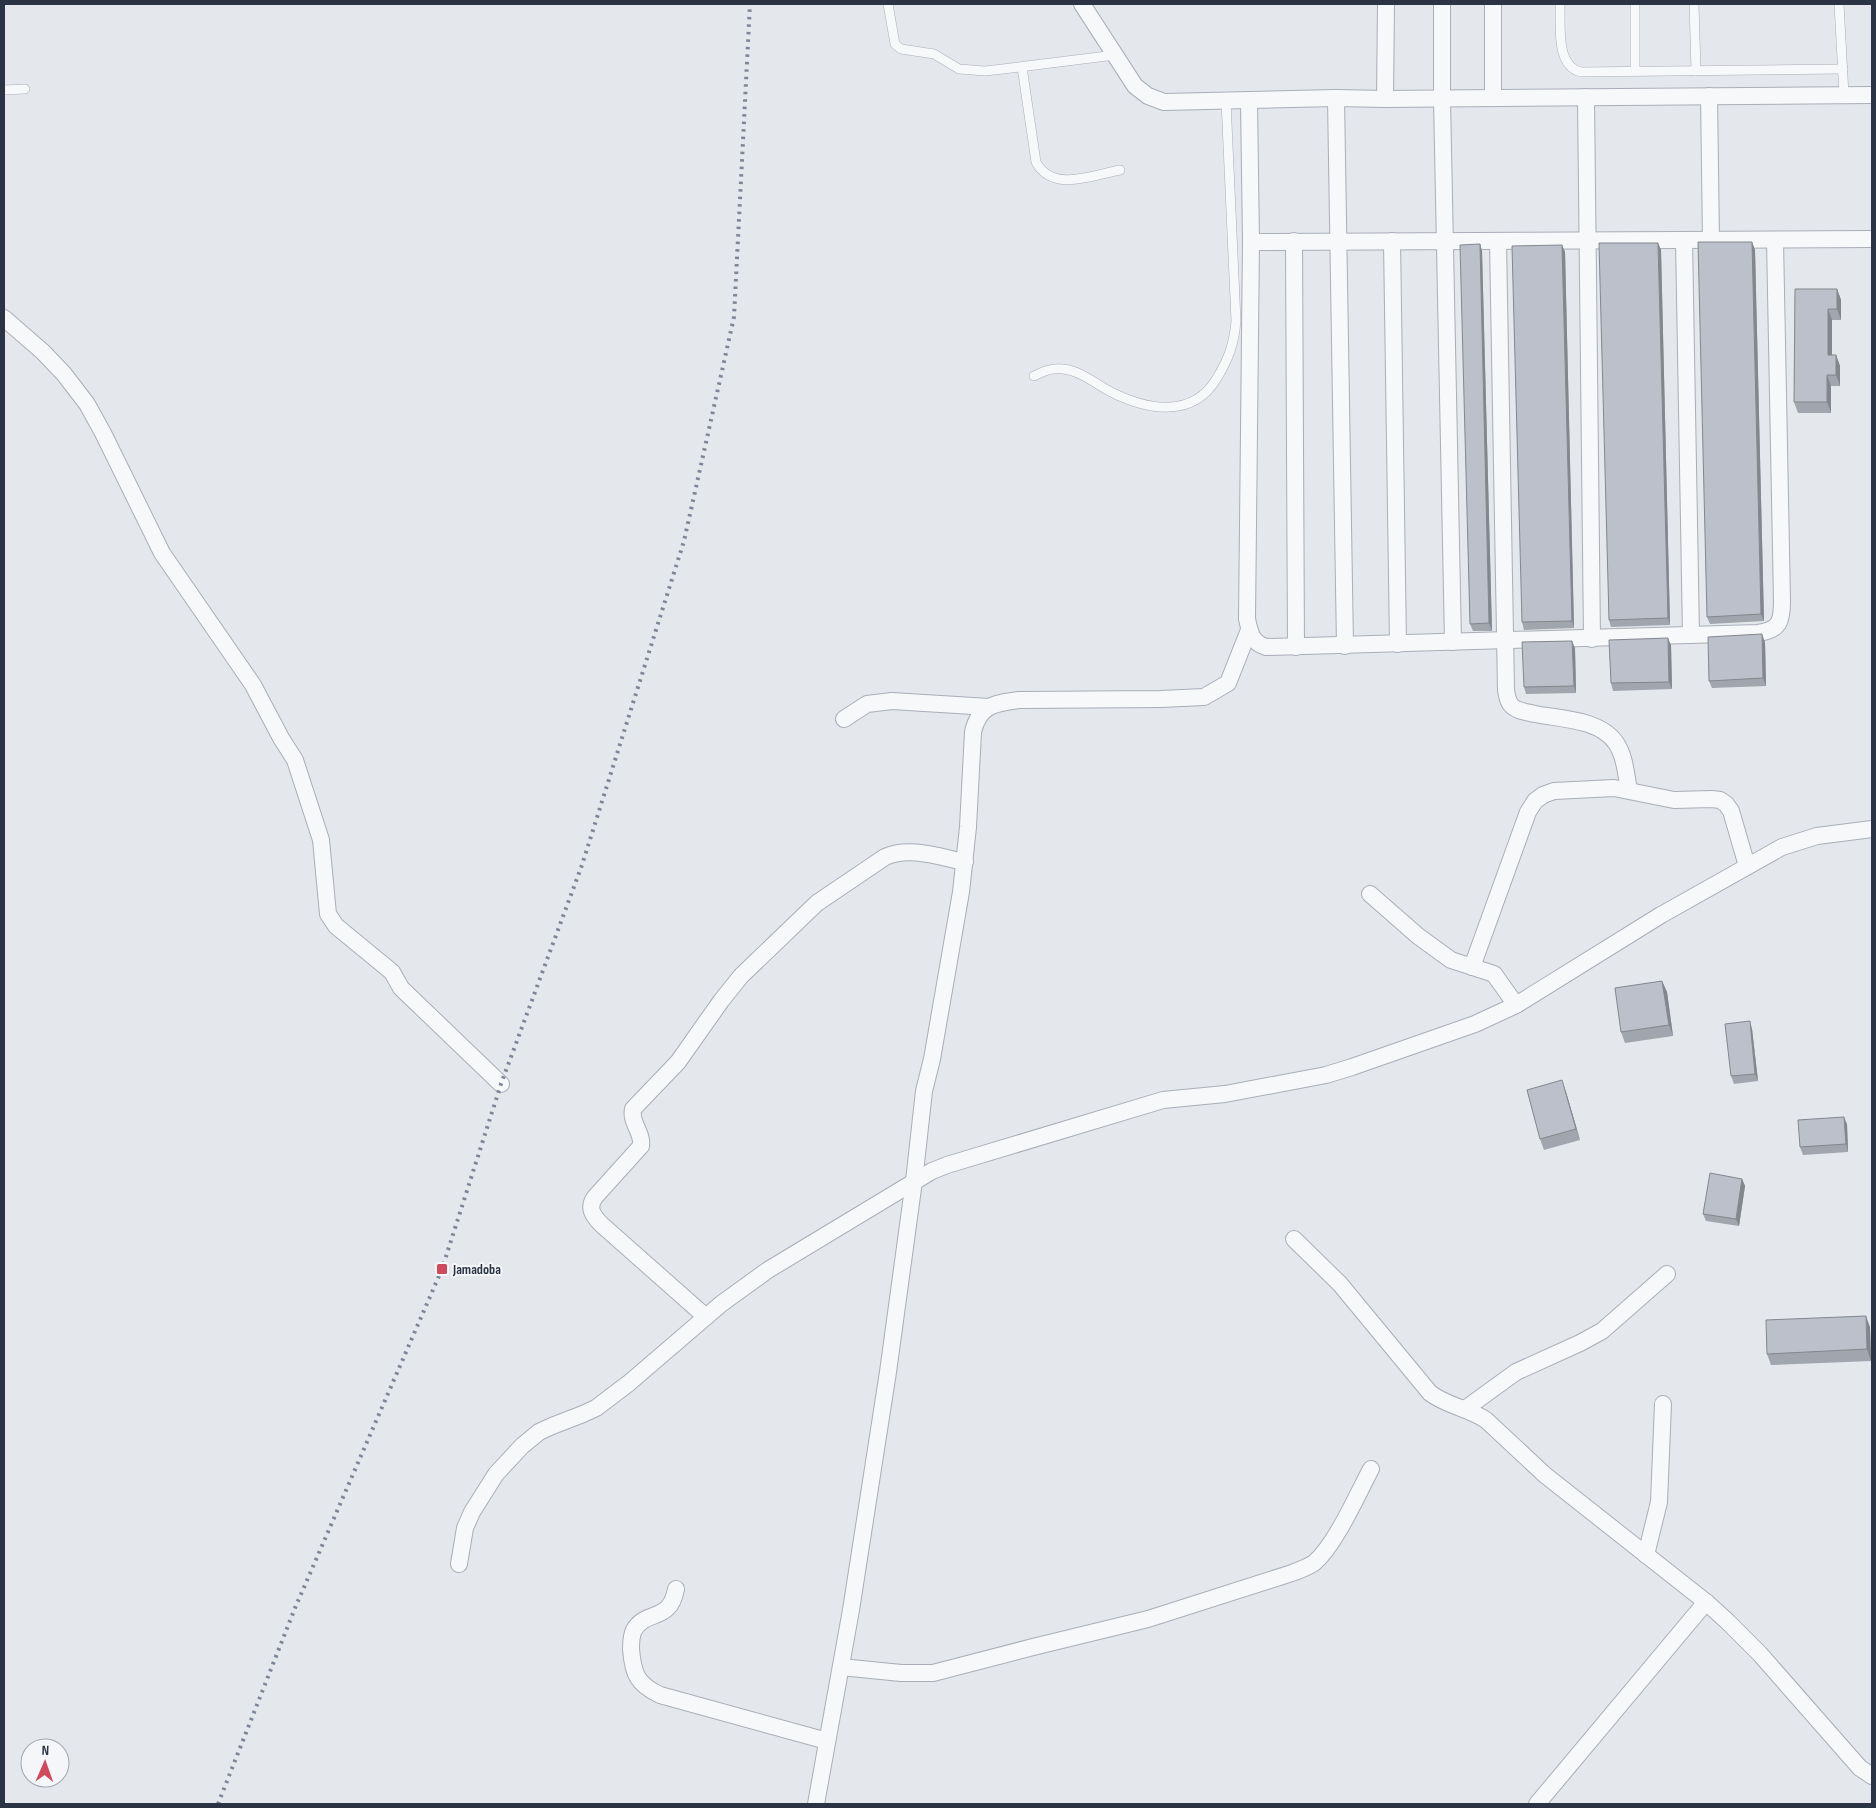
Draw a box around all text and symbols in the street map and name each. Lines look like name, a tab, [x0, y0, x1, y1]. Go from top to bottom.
place label: Jamadoba	[452, 1261, 501, 1278]
marker: Jamadoba	[435, 1262, 449, 1276]
north arrow	[20, 1738, 70, 1788]
text: N	[41, 1742, 49, 1759]

